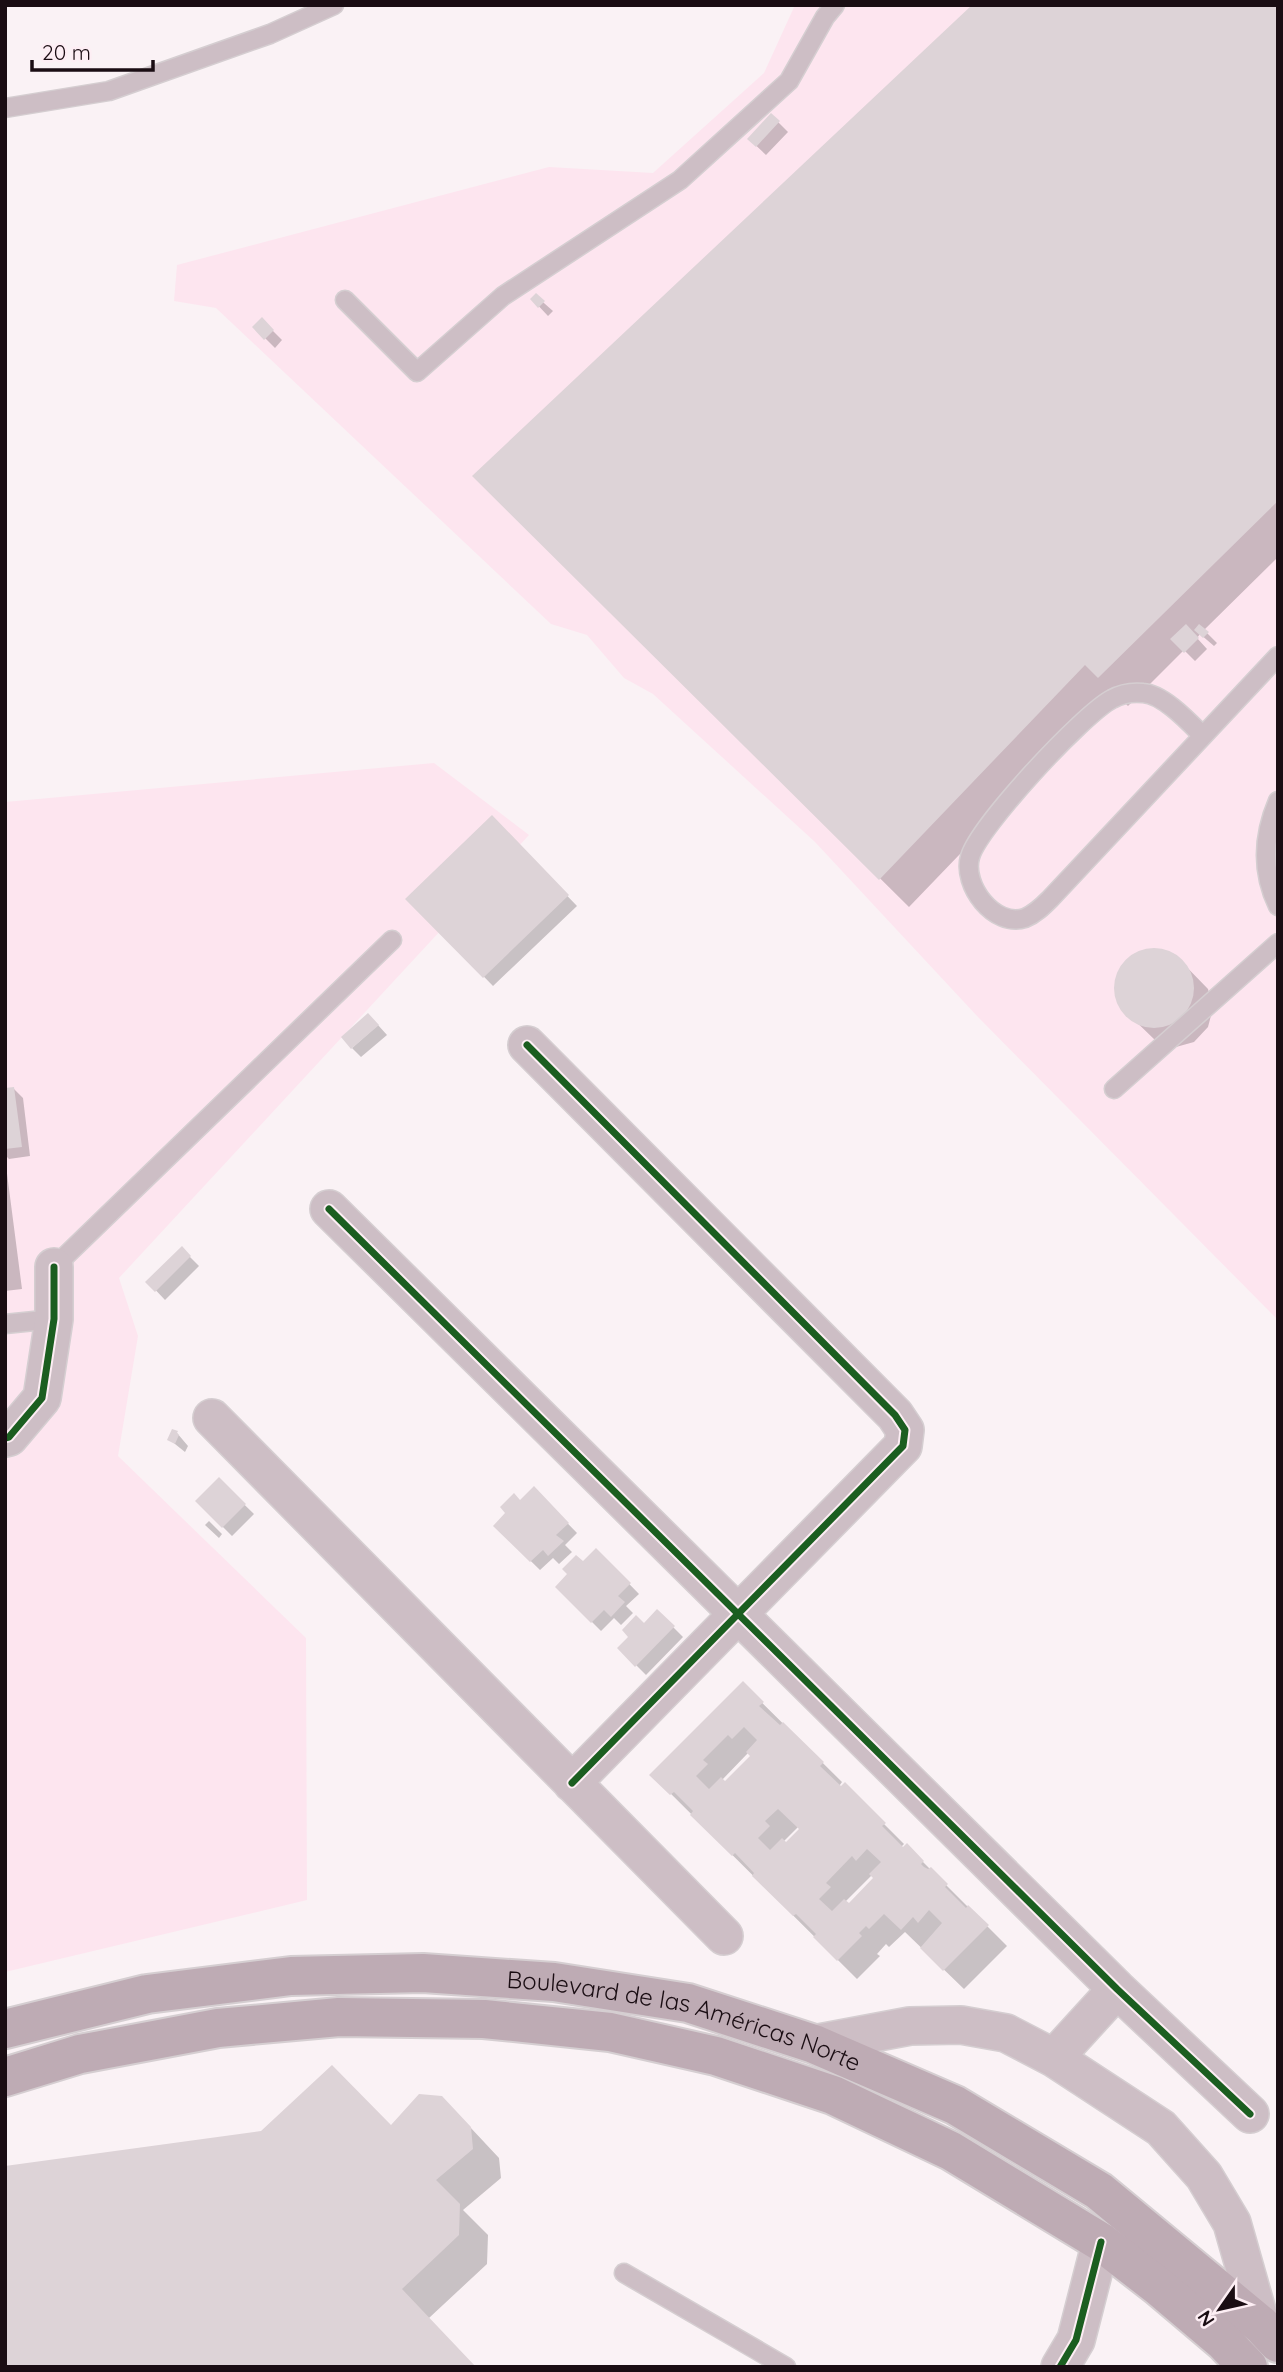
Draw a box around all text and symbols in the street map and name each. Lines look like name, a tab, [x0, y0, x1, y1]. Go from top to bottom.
scale bar	[32, 28, 152, 72]
text: 20 m	[42, 39, 91, 65]
street label: Boulevard de las Américas Norte	[506, 1964, 866, 2078]
north arrow	[1185, 2274, 1255, 2344]
text: N	[1192, 2306, 1220, 2331]

